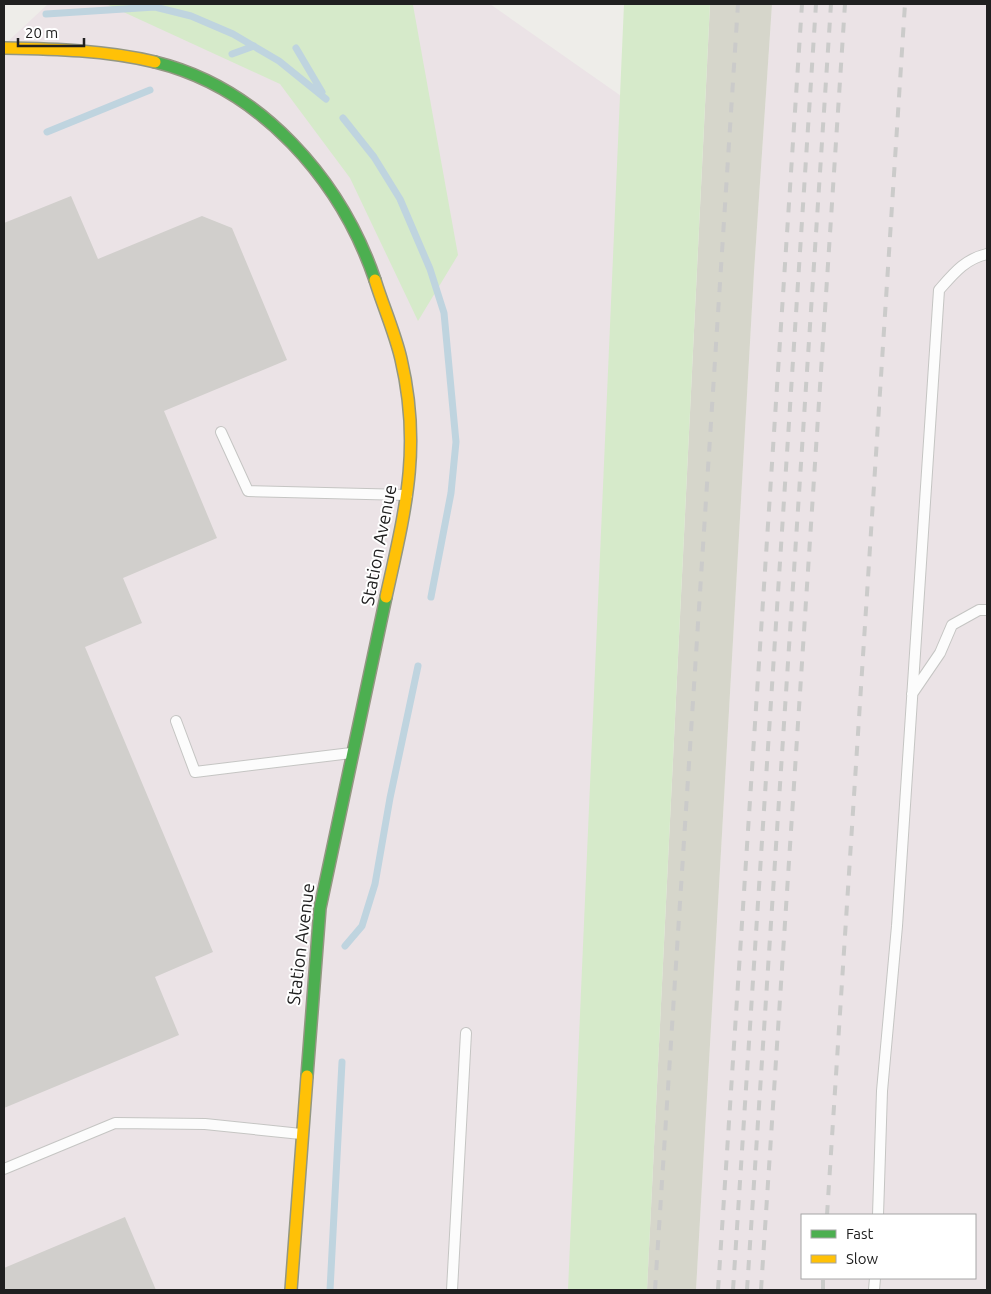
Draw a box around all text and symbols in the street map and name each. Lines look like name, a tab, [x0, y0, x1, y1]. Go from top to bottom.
scale bar	[18, 15, 84, 47]
text: 20 m	[25, 24, 58, 41]
street label: Station Avenue	[356, 483, 400, 607]
street label: Station Avenue	[283, 882, 317, 1006]
legend	[801, 1214, 976, 1279]
text: Fast	[846, 1225, 874, 1242]
text: Slow	[846, 1250, 879, 1267]

